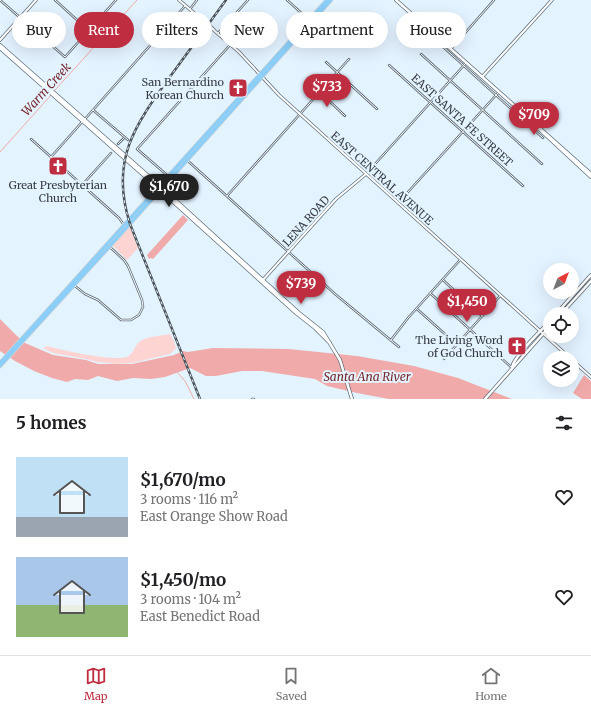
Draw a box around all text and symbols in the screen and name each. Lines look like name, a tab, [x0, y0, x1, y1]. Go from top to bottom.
chip: Buy	[12, 12, 66, 48]
chip: Rent	[74, 12, 134, 48]
chip: Filters	[142, 12, 212, 48]
chip: New	[220, 12, 278, 48]
chip: Apartment	[286, 12, 388, 48]
chip: House	[396, 12, 466, 48]
water label: Warm Creek	[18, 59, 74, 119]
street label: EAST SANTA FE STREET	[408, 71, 516, 170]
pin: $733	[303, 74, 351, 108]
place label: San Bernardino Korean Church	[141, 75, 225, 102]
church icon: San Bernardino Korean Church	[227, 77, 249, 99]
text: $733	[312, 78, 342, 95]
pin: $709	[510, 102, 558, 136]
text: $709	[518, 106, 550, 123]
street label: EAST CENTRAL AVENUE	[328, 128, 436, 228]
church icon: Great Presbyterian Church	[47, 155, 69, 177]
pin: $1,670	[136, 174, 202, 208]
place label: Great Presbyterian Church	[9, 178, 108, 205]
text: $1,670	[149, 178, 189, 195]
street label: LENA ROAD	[279, 193, 333, 249]
north arrow	[543, 263, 579, 299]
map controls	[543, 263, 579, 387]
pin: $739	[277, 271, 325, 305]
text: $739	[286, 275, 316, 292]
pin: $1,450	[434, 289, 500, 323]
text: $1,450	[446, 293, 488, 310]
button: locate	[543, 307, 579, 343]
place label: The Living Word of God Church	[415, 333, 504, 360]
church icon: The Living Word of God Church	[506, 335, 528, 357]
button: layers	[543, 351, 579, 387]
water label: Santa Ana River	[323, 369, 412, 384]
text: 5 homes	[16, 412, 87, 434]
icon: filters	[553, 412, 575, 434]
text: $1,670/mo	[140, 469, 226, 491]
icon: home	[48, 473, 96, 521]
icon: heart	[553, 486, 575, 508]
text: 3 rooms · 116 m²	[140, 491, 238, 508]
text: East Orange Show Road	[140, 508, 288, 525]
text: $1,450/mo	[140, 569, 226, 591]
icon: home	[48, 573, 96, 621]
icon: heart	[553, 586, 575, 608]
text: 3 rooms · 104 m²	[140, 591, 241, 608]
text: East Benedict Road	[140, 608, 260, 625]
tab: Map	[84, 665, 108, 703]
tab: Saved	[276, 665, 307, 703]
tab: Home	[475, 665, 507, 703]

